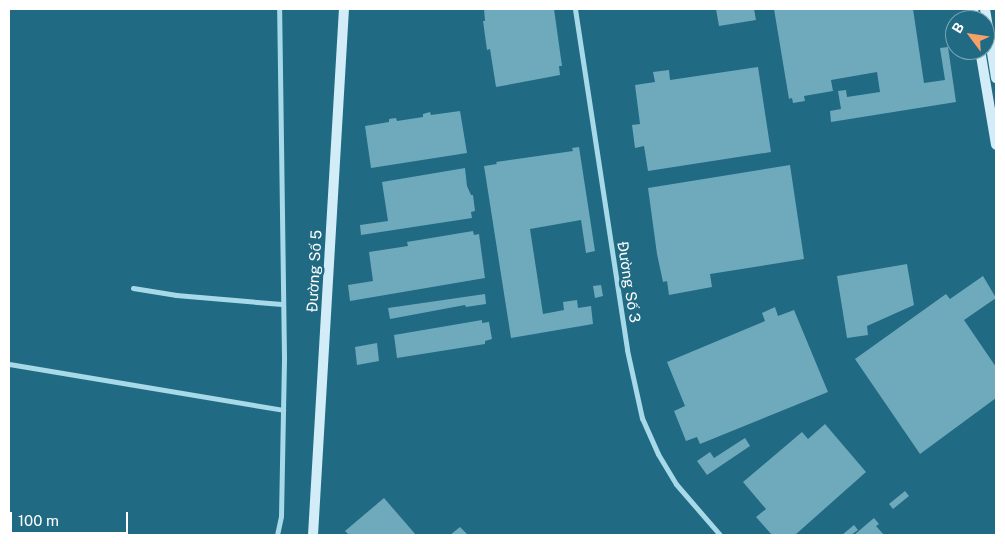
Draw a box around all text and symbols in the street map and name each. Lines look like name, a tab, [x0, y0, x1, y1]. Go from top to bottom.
north arrow	[945, 10, 995, 60]
text: B	[949, 20, 967, 36]
street label: Đường Số 5	[303, 229, 325, 313]
street label: Đường Số 3	[614, 240, 644, 324]
scale bar	[12, 502, 130, 534]
text: 100 m	[18, 512, 59, 529]

